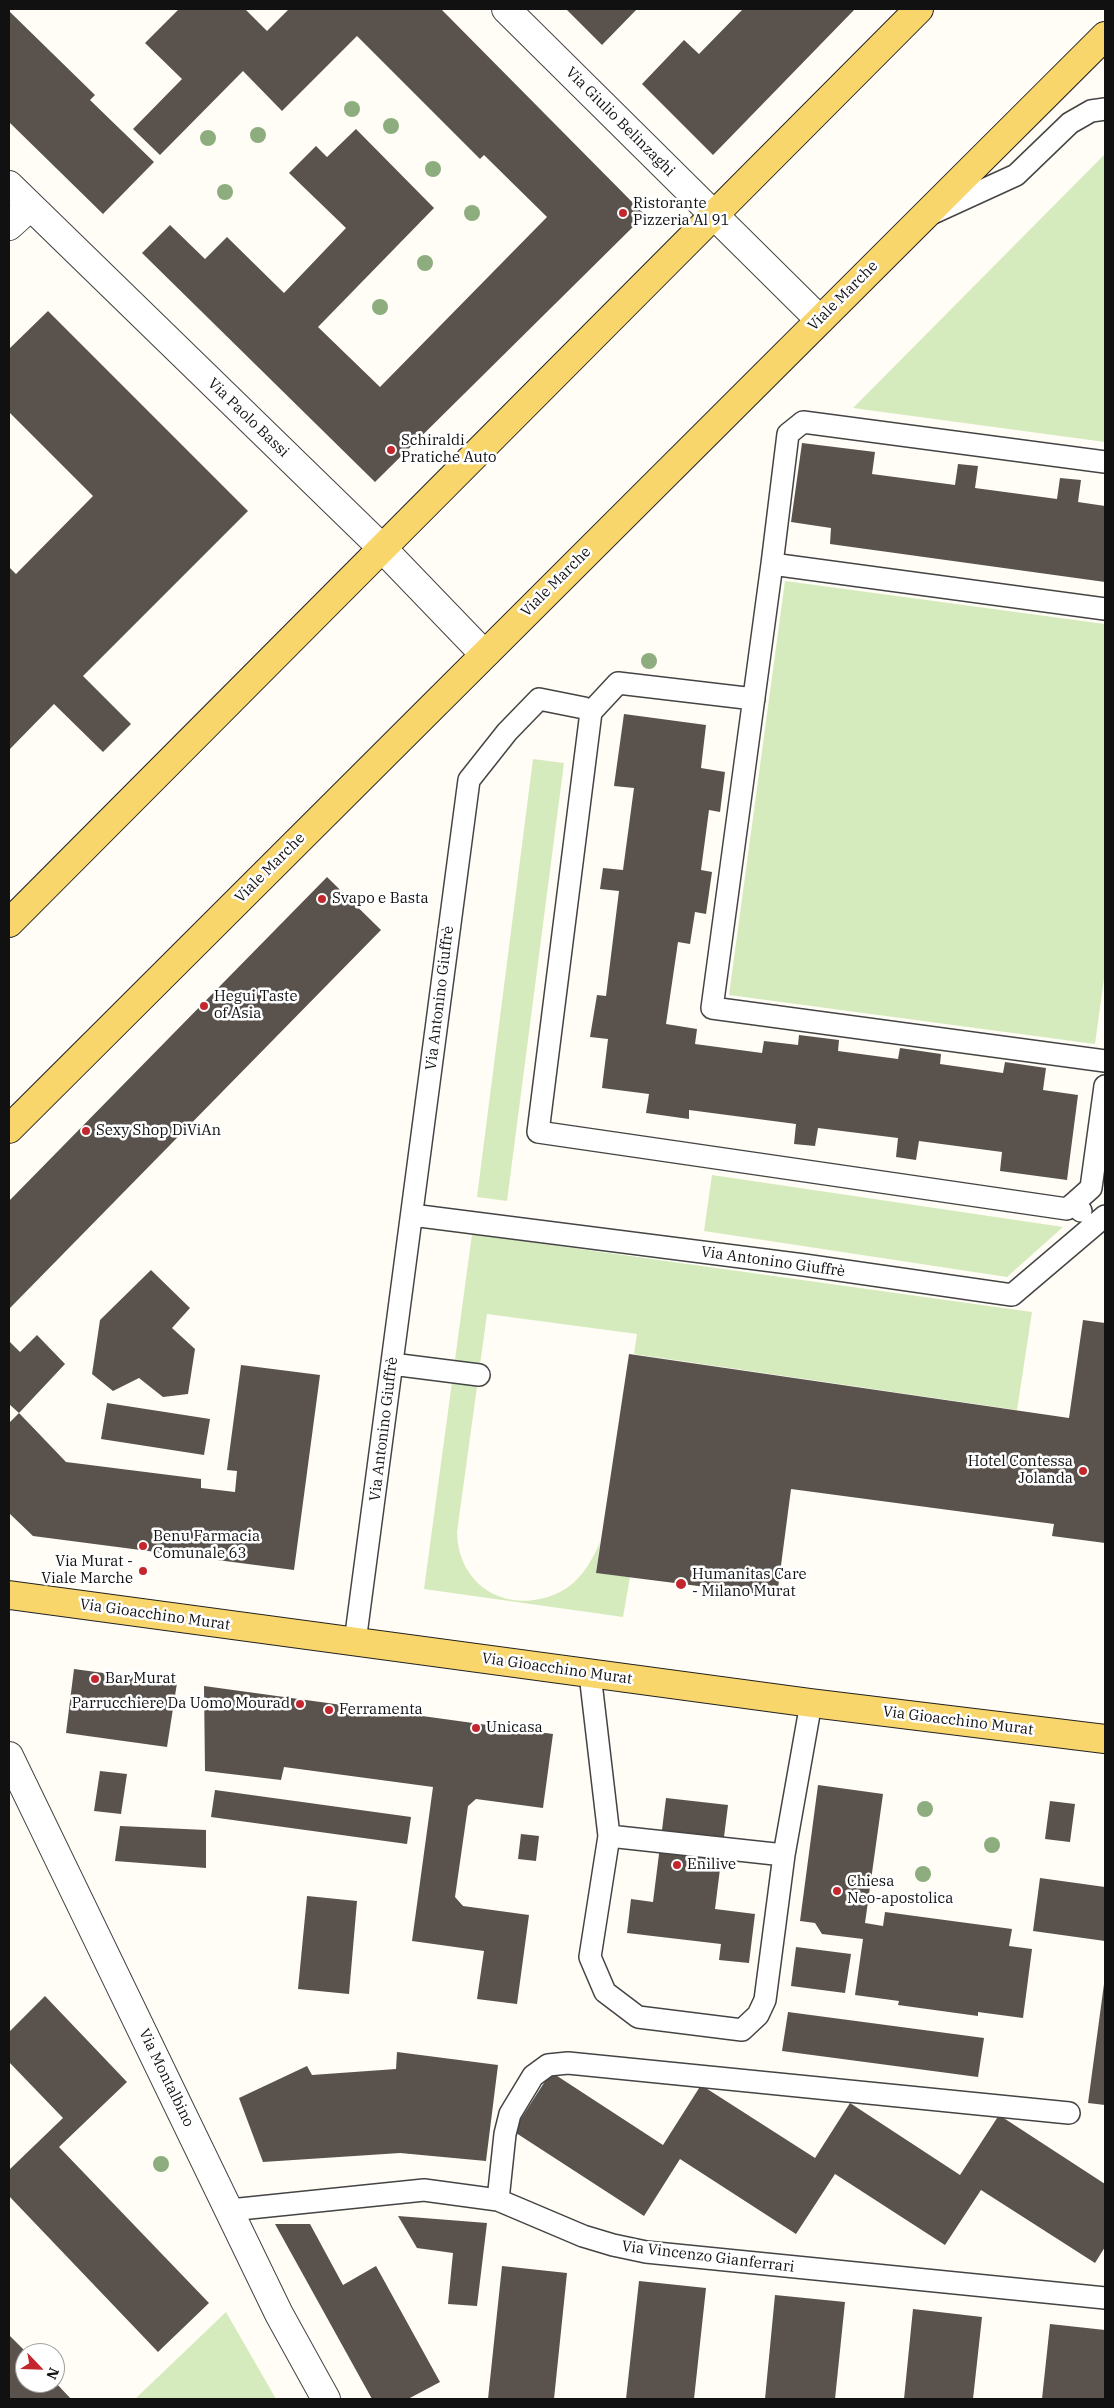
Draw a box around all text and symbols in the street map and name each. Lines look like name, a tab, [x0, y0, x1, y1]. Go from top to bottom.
street label: Via Giulio Belinzaghi	[562, 64, 678, 180]
place label: Ristorante Pizzeria Al 91	[633, 195, 729, 230]
marker: Ristorante Pizzeria Al 91	[617, 207, 629, 219]
street label: Viale Marche	[804, 257, 882, 335]
street label: Via Paolo Bassi	[204, 375, 292, 461]
place label: Schiraldi Pratiche Auto	[401, 432, 497, 467]
marker: Schiraldi Pratiche Auto	[385, 444, 397, 456]
street label: Viale Marche	[517, 543, 595, 621]
street label: Viale Marche	[231, 829, 309, 907]
place label: Svapo e Basta	[332, 890, 429, 908]
marker: Svapo e Basta	[316, 893, 328, 905]
street label: Via Antonino Giuffrè	[422, 925, 458, 1071]
place label: Hegui Taste of Asia	[214, 988, 297, 1023]
marker: Hegui Taste of Asia	[198, 1000, 210, 1012]
place label: Sexy Shop DiViAn	[96, 1122, 221, 1140]
marker: Sexy Shop DiViAn	[80, 1125, 92, 1137]
street label: Via Antonino Giuffrè	[700, 1243, 846, 1281]
street label: Via Antonino Giuffrè	[366, 1356, 402, 1502]
place label: Hotel Contessa Jolanda	[968, 1453, 1073, 1488]
marker: Hotel Contessa Jolanda	[1077, 1465, 1089, 1477]
place label: Benu Farmacia Comunale 63	[153, 1528, 260, 1563]
marker: Benu Farmacia Comunale 63	[137, 1540, 149, 1552]
place label: Via Murat - Viale Marche	[41, 1553, 133, 1588]
marker: Via Murat - Viale Marche	[137, 1565, 149, 1577]
place label: Humanitas Care - Milano Murat	[692, 1566, 807, 1601]
marker: Humanitas Care - Milano Murat	[674, 1577, 688, 1591]
street label: Via Gioacchino Murat	[79, 1596, 231, 1634]
street label: Via Gioacchino Murat	[481, 1650, 633, 1688]
place label: Bar Murat	[105, 1670, 176, 1688]
marker: Bar Murat	[89, 1673, 101, 1685]
place label: Parrucchiere Da Uomo Mourad	[72, 1695, 290, 1713]
marker: Parrucchiere Da Uomo Mourad	[294, 1698, 306, 1710]
place label: Ferramenta	[339, 1701, 423, 1719]
street label: Via Gioacchino Murat	[882, 1703, 1034, 1739]
marker: Ferramenta	[323, 1704, 335, 1716]
place label: Unicasa	[486, 1719, 543, 1737]
marker: Unicasa	[470, 1722, 482, 1734]
place label: Enilive	[687, 1856, 736, 1874]
marker: Enilive	[671, 1859, 683, 1871]
place label: Chiesa Neo-apostolica	[847, 1873, 953, 1908]
marker: Chiesa Neo-apostolica	[831, 1885, 843, 1897]
street label: Via Montalbino	[134, 2026, 198, 2130]
street label: Via Vincenzo Gianferrari	[621, 2237, 795, 2277]
north arrow	[15, 2343, 65, 2393]
text: N	[42, 2365, 63, 2382]

